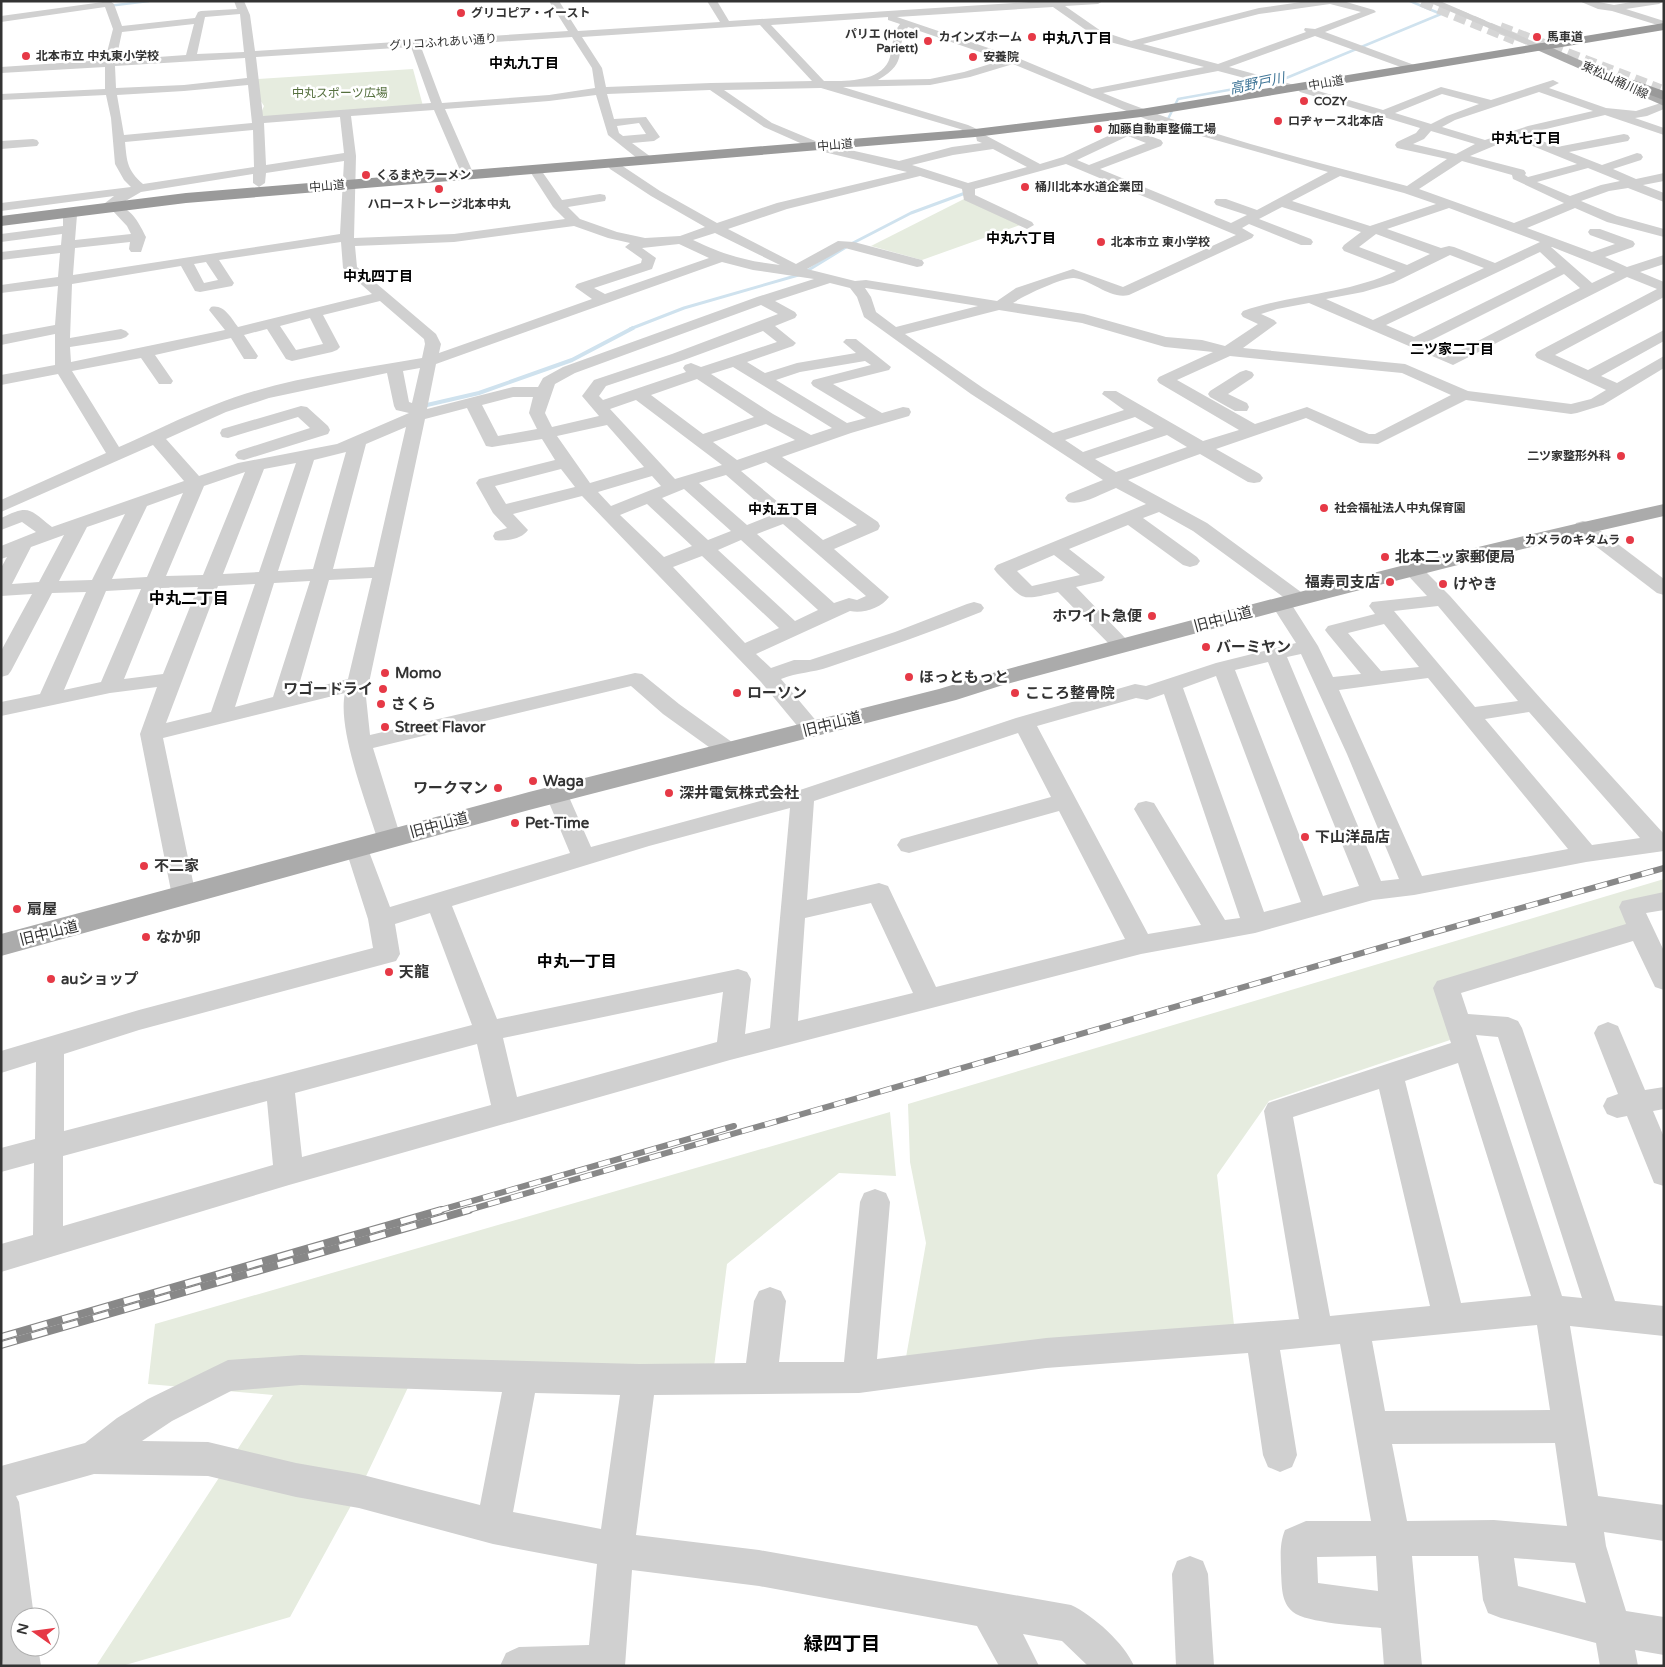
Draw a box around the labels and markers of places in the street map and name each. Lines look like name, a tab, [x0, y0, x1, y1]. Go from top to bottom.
place label: グリコピア・イースト	[471, 6, 590, 20]
marker: グリコピア・イースト	[455, 7, 467, 19]
place label: パリエ (Hotel Pariett)	[845, 27, 918, 55]
place label: カインズホーム	[939, 30, 1022, 44]
place label: 馬車道	[1547, 30, 1583, 44]
marker: カインズホーム	[1026, 31, 1038, 43]
marker: 馬車道	[1531, 31, 1543, 43]
marker: パリエ (Hotel Pariett)	[922, 35, 934, 47]
place label: 北本市立 中丸東小学校	[36, 49, 159, 63]
marker: 北本市立 中丸東小学校	[20, 50, 32, 62]
place label: 安養院	[983, 50, 1019, 64]
marker: 安養院	[967, 51, 979, 63]
place label: COZY	[1314, 94, 1348, 108]
marker: COZY	[1298, 95, 1310, 107]
place label: ロヂャース北本店	[1288, 114, 1383, 128]
marker: ロヂャース北本店	[1272, 115, 1284, 127]
place label: 加藤自動車整備工場	[1108, 122, 1216, 136]
marker: 加藤自動車整備工場	[1092, 123, 1104, 135]
place label: くるまやラーメン	[376, 168, 471, 182]
marker: くるまやラーメン	[360, 169, 372, 181]
place label: 桶川北本水道企業団	[1035, 180, 1143, 194]
marker: 桶川北本水道企業団	[1019, 181, 1031, 193]
marker: ハローストレージ北本中丸	[433, 183, 445, 195]
place label: ハローストレージ北本中丸	[367, 197, 511, 211]
place label: 北本市立 東小学校	[1111, 235, 1210, 249]
marker: 北本市立 東小学校	[1095, 236, 1107, 248]
place label: 二ツ家整形外科	[1527, 449, 1611, 463]
marker: 二ツ家整形外科	[1615, 450, 1627, 462]
place label: 社会福祉法人中丸保育園	[1334, 501, 1466, 515]
marker: 社会福祉法人中丸保育園	[1318, 502, 1330, 514]
place label: カメラのキタムラ	[1525, 533, 1620, 547]
marker: カメラのキタムラ	[1624, 534, 1636, 546]
place label: 北本二ッ家郵便局	[1395, 548, 1515, 566]
marker: 北本二ッ家郵便局	[1379, 551, 1391, 563]
place label: 福寿司支店	[1304, 573, 1380, 591]
place label: けやき	[1453, 575, 1498, 593]
marker: 福寿司支店	[1384, 576, 1396, 588]
marker: けやき	[1437, 578, 1449, 590]
place label: ホワイト急便	[1052, 607, 1142, 625]
marker: ホワイト急便	[1146, 610, 1158, 622]
place label: バーミヤン	[1216, 638, 1291, 656]
marker: バーミヤン	[1200, 641, 1212, 653]
place label: Momo	[395, 664, 441, 682]
marker: Momo	[379, 667, 391, 679]
place label: ほっともっと	[919, 668, 1009, 686]
marker: ほっともっと	[903, 671, 915, 683]
place label: ワゴードライ	[283, 680, 373, 698]
marker: ワゴードライ	[377, 683, 389, 695]
place label: ローソン	[747, 684, 807, 702]
place label: こころ整骨院	[1025, 684, 1115, 702]
marker: ローソン	[731, 687, 743, 699]
marker: こころ整骨院	[1009, 687, 1021, 699]
place label: さくら	[391, 695, 436, 713]
marker: さくら	[375, 698, 387, 710]
place label: Street Flavor	[395, 718, 486, 736]
marker: Street Flavor	[379, 721, 391, 733]
place label: Waga	[543, 772, 584, 791]
marker: Waga	[527, 775, 539, 787]
place label: ワークマン	[413, 779, 488, 797]
marker: ワークマン	[492, 782, 504, 794]
place label: 深井電気株式会社	[679, 784, 799, 802]
marker: 深井電気株式会社	[663, 787, 675, 799]
place label: Pet-Time	[525, 814, 590, 832]
marker: Pet-Time	[509, 817, 521, 829]
place label: 下山洋品店	[1315, 828, 1390, 846]
marker: 下山洋品店	[1299, 831, 1311, 843]
place label: 不二家	[154, 857, 199, 875]
marker: 不二家	[138, 860, 150, 872]
place label: 扇屋	[27, 900, 57, 918]
marker: 扇屋	[11, 903, 23, 915]
place label: なか卯	[156, 928, 201, 946]
marker: なか卯	[140, 931, 152, 943]
place label: 天龍	[399, 963, 429, 981]
marker: 天龍	[383, 966, 395, 978]
place label: auショップ	[61, 970, 139, 988]
marker: auショップ	[45, 973, 57, 985]

